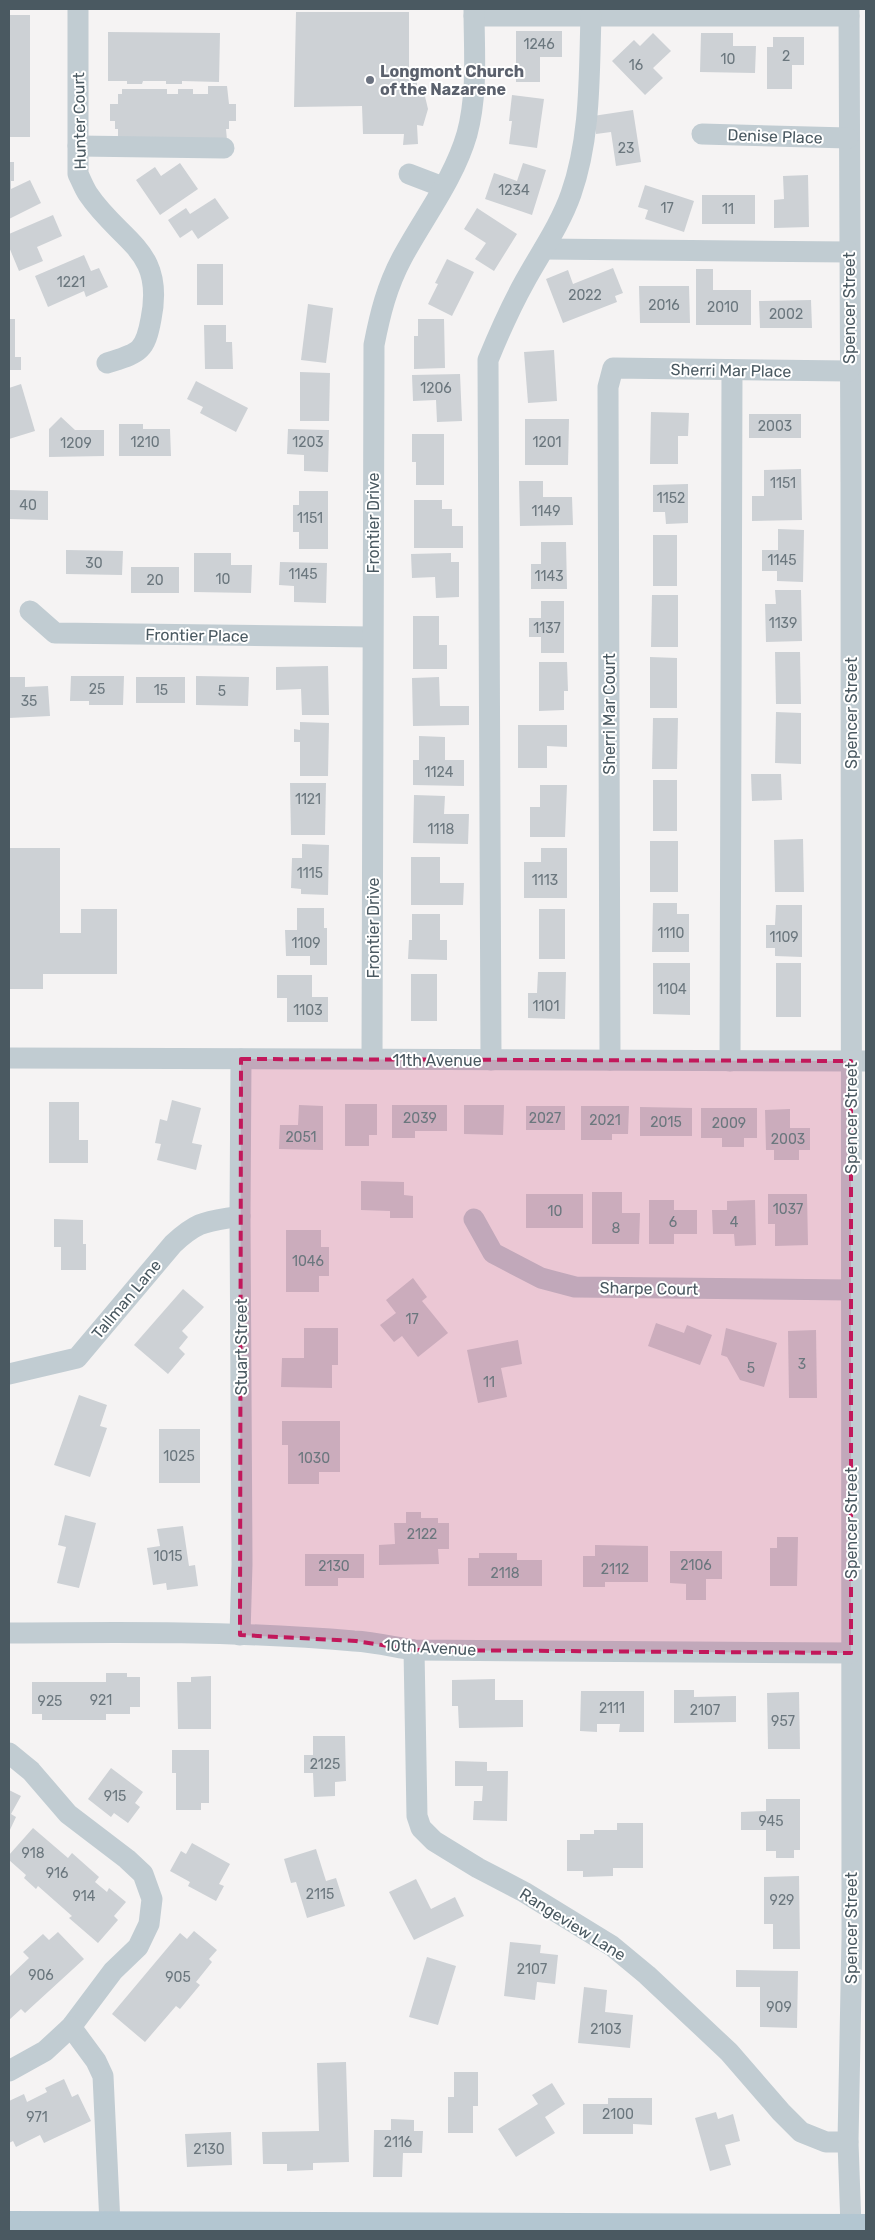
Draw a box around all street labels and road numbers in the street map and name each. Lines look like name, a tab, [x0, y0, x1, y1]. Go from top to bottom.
street label: Hunter Court	[69, 72, 90, 170]
street label: Denise Place	[727, 125, 823, 148]
street label: Spencer Street	[840, 252, 859, 364]
street label: Sherri Mar Place	[671, 360, 791, 381]
street label: Frontier Drive	[364, 472, 383, 574]
street label: Frontier Place	[145, 625, 249, 646]
street label: Sherri Mar Court	[600, 653, 619, 775]
street label: Spencer Street	[842, 657, 861, 769]
street label: Frontier Drive	[364, 877, 383, 979]
street label: 11th Avenue	[392, 1051, 482, 1070]
street label: Spencer Street	[842, 1062, 861, 1174]
street label: Tallman Lane	[88, 1256, 165, 1343]
street label: Sharpe Court	[599, 1278, 699, 1299]
street label: Stuart Street	[232, 1298, 251, 1396]
street label: Spencer Street	[842, 1467, 861, 1579]
street label: 10th Avenue	[383, 1636, 477, 1659]
street label: Spencer Street	[842, 1872, 861, 1984]
street label: Rangeview Lane	[516, 1884, 629, 1965]

